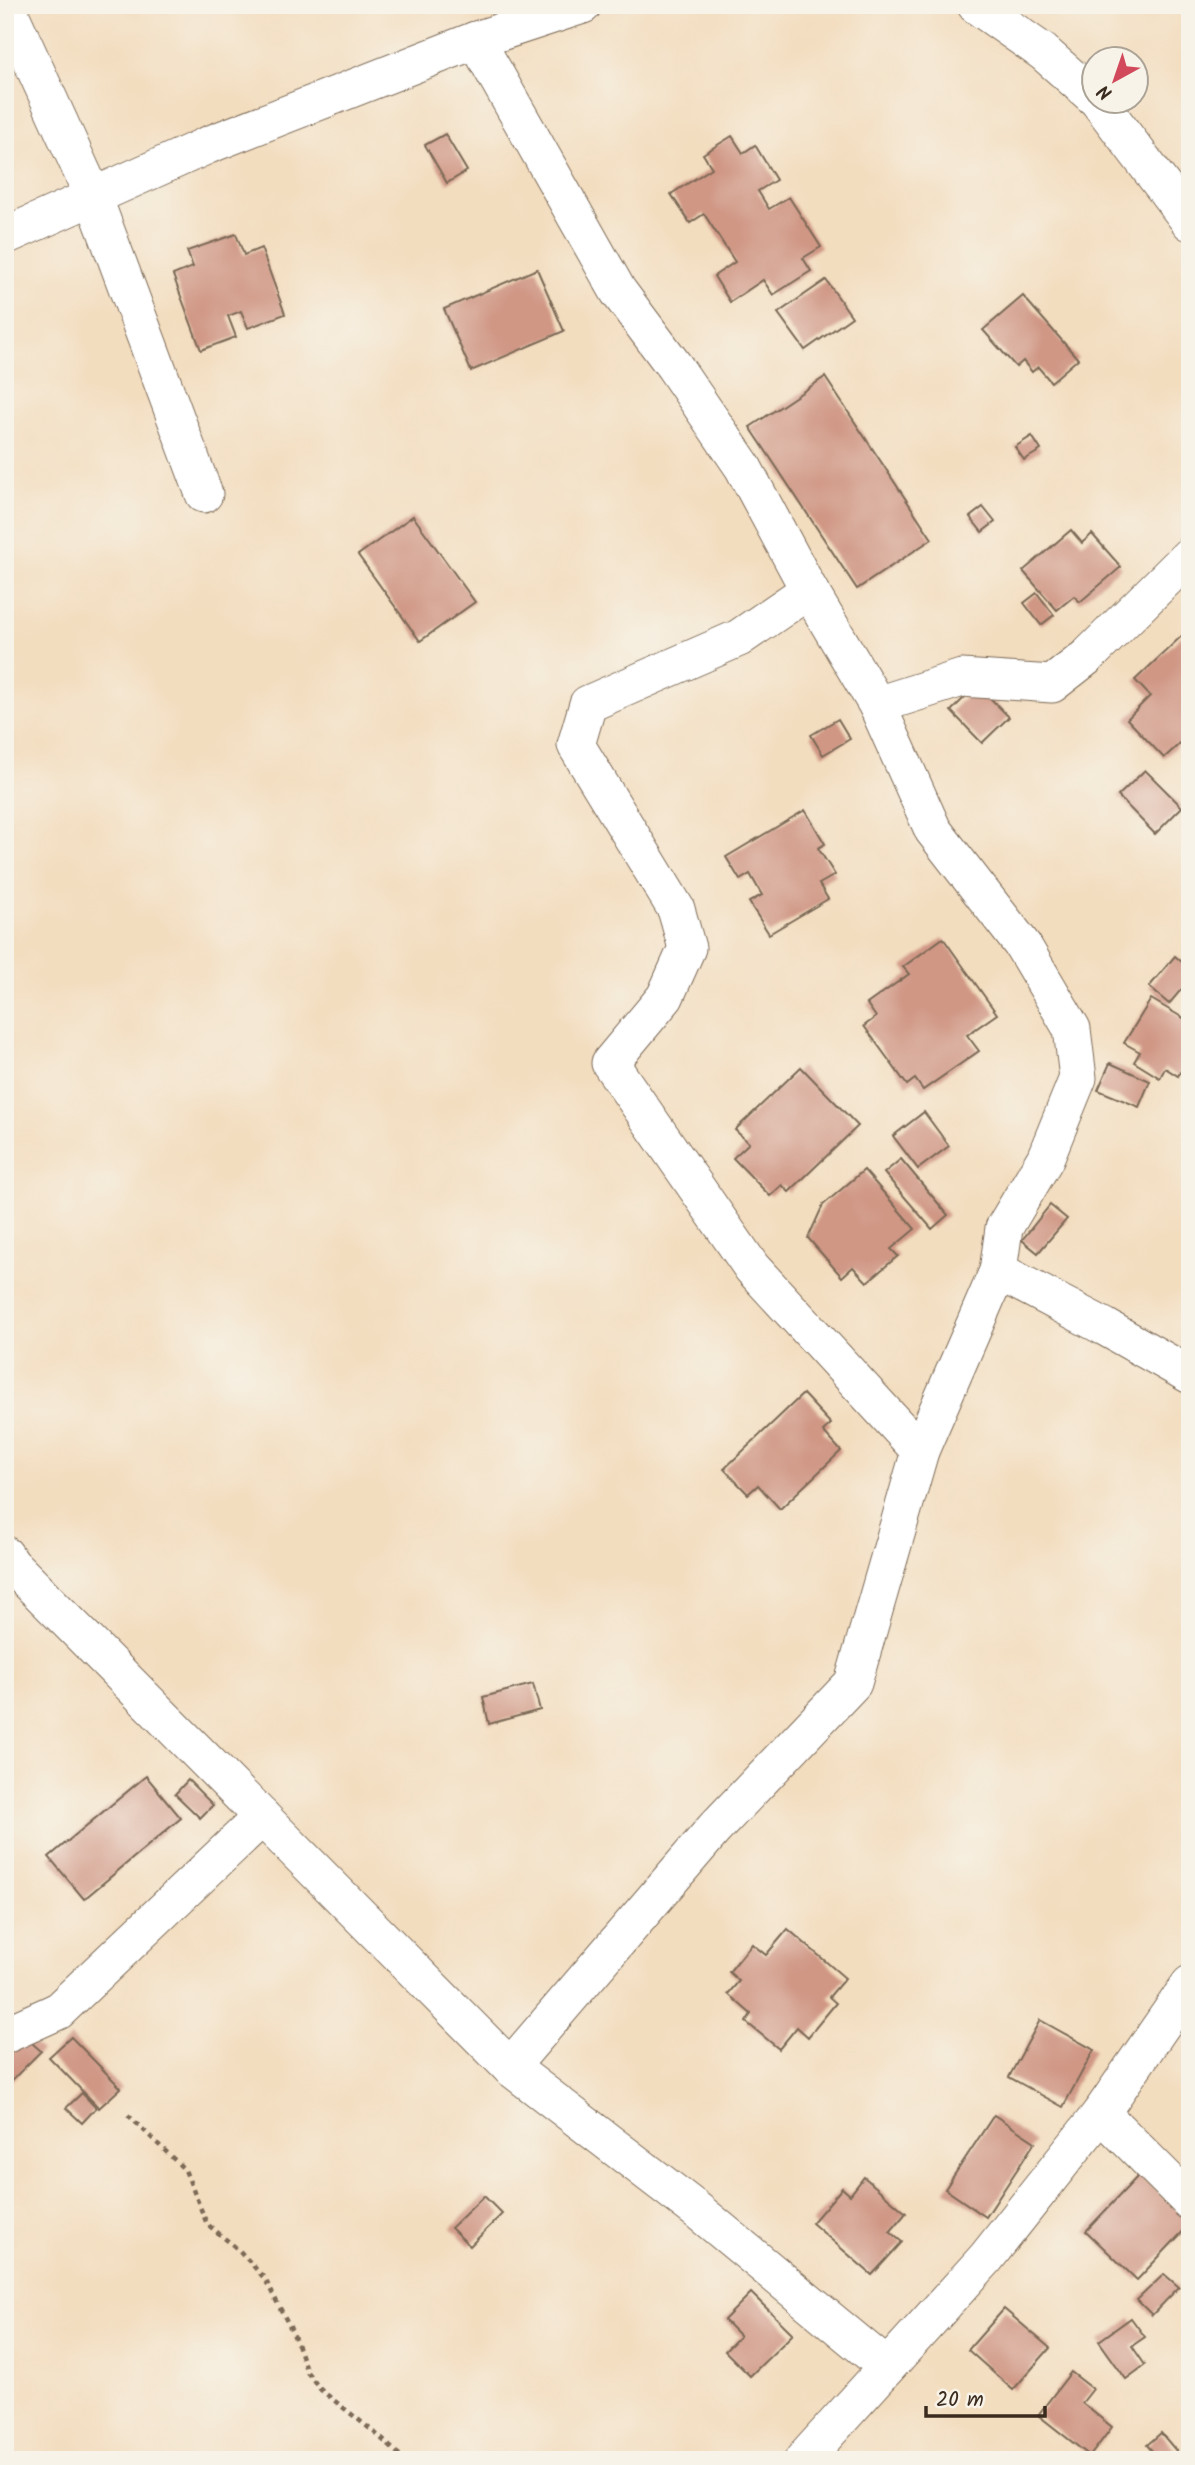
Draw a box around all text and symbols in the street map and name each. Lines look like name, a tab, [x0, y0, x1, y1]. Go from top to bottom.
north arrow	[1080, 46, 1150, 116]
text: N	[1091, 76, 1120, 107]
scale bar	[926, 2374, 1044, 2418]
text: 20 m	[936, 2384, 984, 2417]

